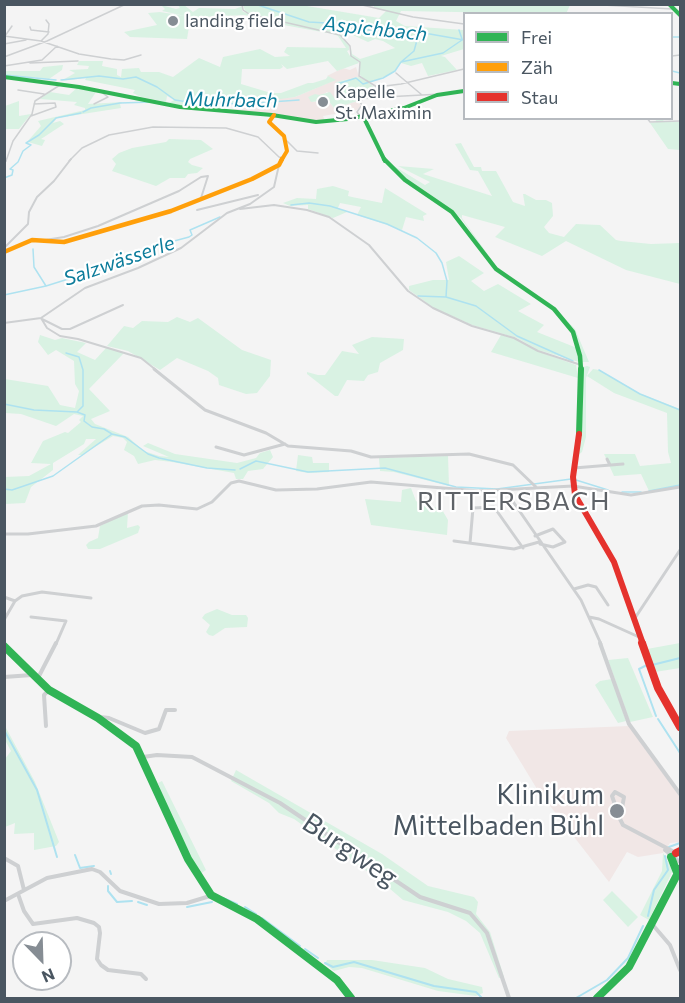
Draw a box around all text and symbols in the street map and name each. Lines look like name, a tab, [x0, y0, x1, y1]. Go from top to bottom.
place label: landing field	[185, 10, 284, 32]
water label: Aspichbach	[322, 12, 428, 46]
legend	[463, 12, 673, 120]
marker: landing field	[166, 14, 180, 28]
text: Frei	[521, 26, 552, 48]
text: Zäh	[521, 56, 553, 78]
place label: Kapelle St. Maximin	[335, 81, 432, 124]
text: Stau	[521, 86, 558, 108]
water label: Muhrbach	[184, 87, 278, 113]
marker: Kapelle St. Maximin	[316, 95, 330, 109]
water label: Salzwässerle	[60, 231, 178, 291]
district label: RITTERSBACH	[417, 485, 611, 517]
place label: Klinikum Mittelbaden Bühl	[393, 779, 604, 842]
marker: Klinikum Mittelbaden Bühl	[608, 802, 626, 820]
street label: Burgweg	[296, 806, 404, 894]
north arrow	[12, 931, 72, 991]
text: N	[39, 965, 58, 987]

